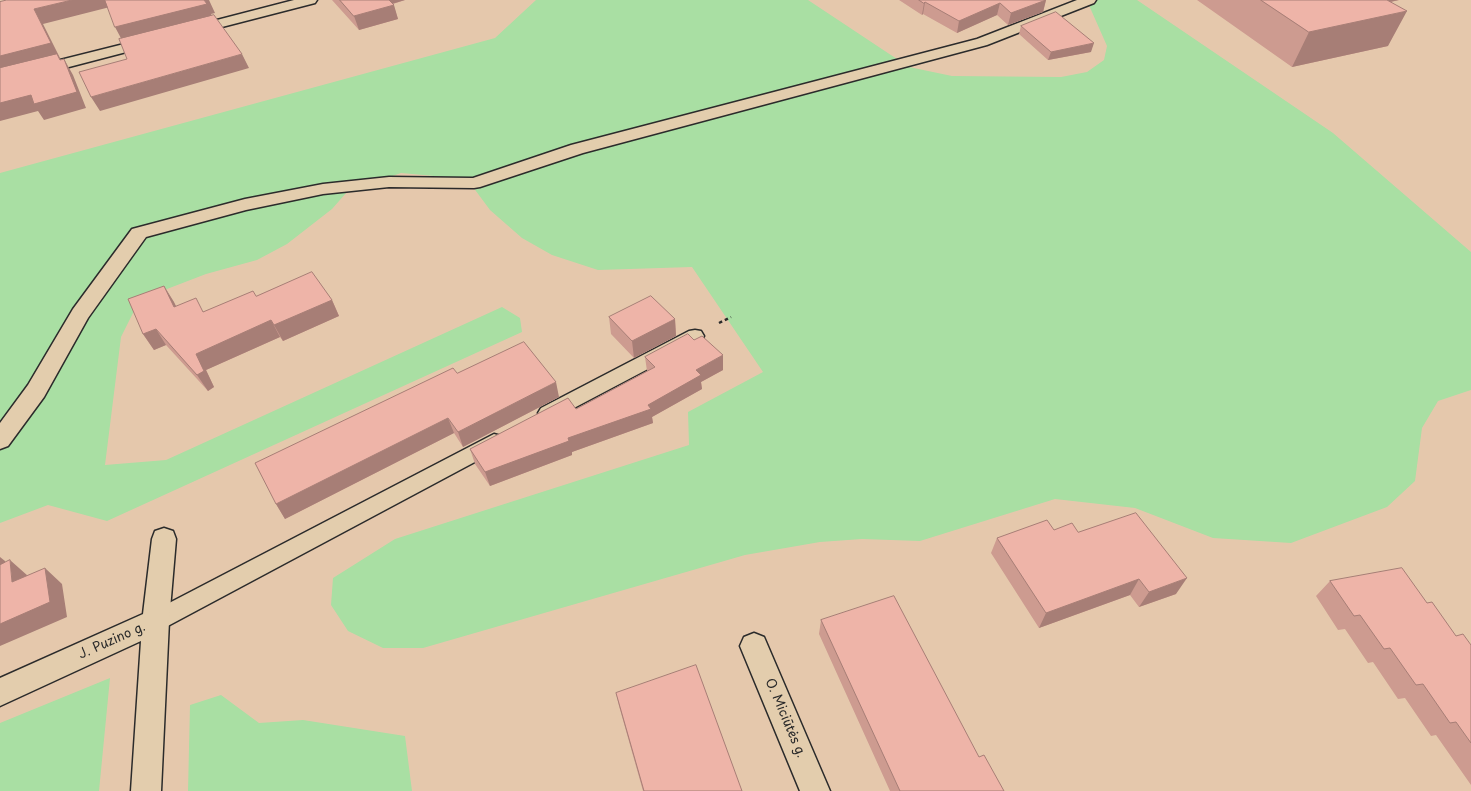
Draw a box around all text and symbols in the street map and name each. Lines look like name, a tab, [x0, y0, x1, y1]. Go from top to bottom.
street label: J. Puzino g.	[76, 619, 148, 663]
street label: O. Miciūtės g.	[761, 676, 809, 760]

